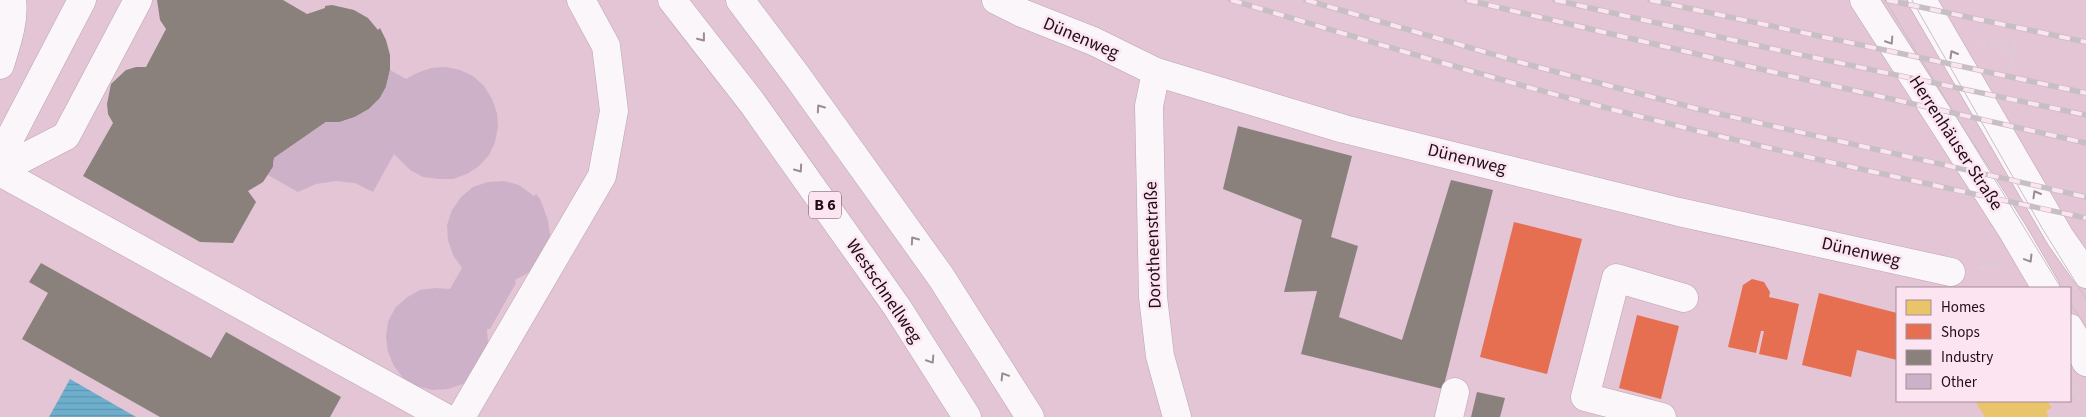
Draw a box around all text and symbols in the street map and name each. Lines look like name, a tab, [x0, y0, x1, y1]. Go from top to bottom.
street label: Dünenweg	[1039, 11, 1123, 65]
one-way arrow	[696, 33, 705, 42]
one-way arrow	[1884, 36, 1894, 45]
one-way arrow	[1950, 51, 1960, 60]
street label: Herrenhäuser Straße	[1903, 71, 2009, 215]
one-way arrow	[817, 104, 826, 114]
street label: Dünenweg	[1425, 137, 1509, 181]
one-way arrow	[793, 163, 802, 172]
street label: Dorotheenstraße	[1138, 181, 1168, 309]
one-way arrow	[2032, 191, 2042, 200]
road number: B 6	[809, 192, 841, 218]
street label: Dünenweg	[1819, 231, 1903, 273]
street label: Westschnellweg	[840, 234, 928, 348]
one-way arrow	[911, 236, 920, 246]
one-way arrow	[2023, 254, 2033, 263]
legend	[1896, 287, 2071, 402]
text: Homes	[1941, 297, 1985, 318]
text: Shops	[1941, 322, 1980, 343]
text: Industry	[1941, 347, 1993, 368]
one-way arrow	[925, 354, 934, 364]
one-way arrow	[1000, 372, 1010, 381]
text: Other	[1941, 372, 1978, 393]

